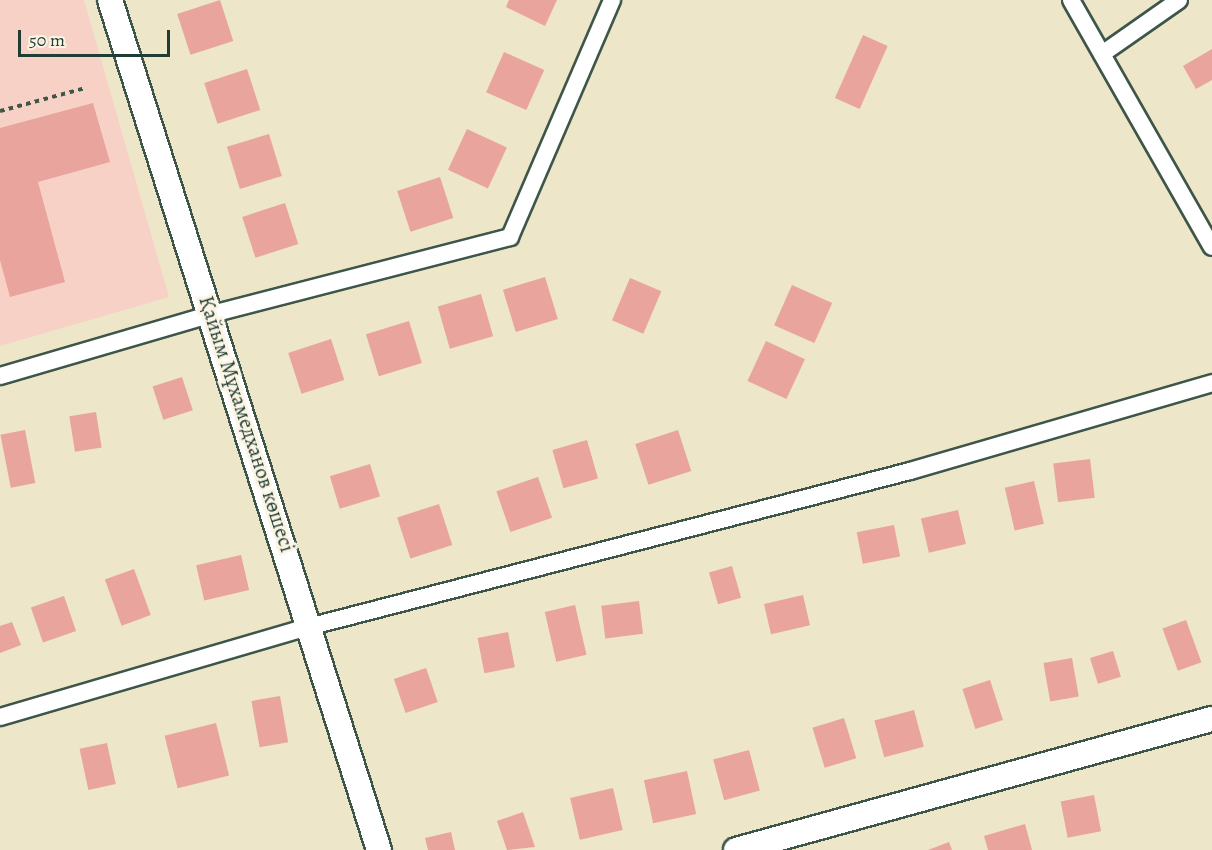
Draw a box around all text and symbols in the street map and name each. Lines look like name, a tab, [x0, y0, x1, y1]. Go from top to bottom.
scale bar	[21, 18, 172, 56]
text: 50 m	[29, 28, 65, 52]
street label: Қайым Мұхамедханов көшесі	[194, 293, 300, 555]

